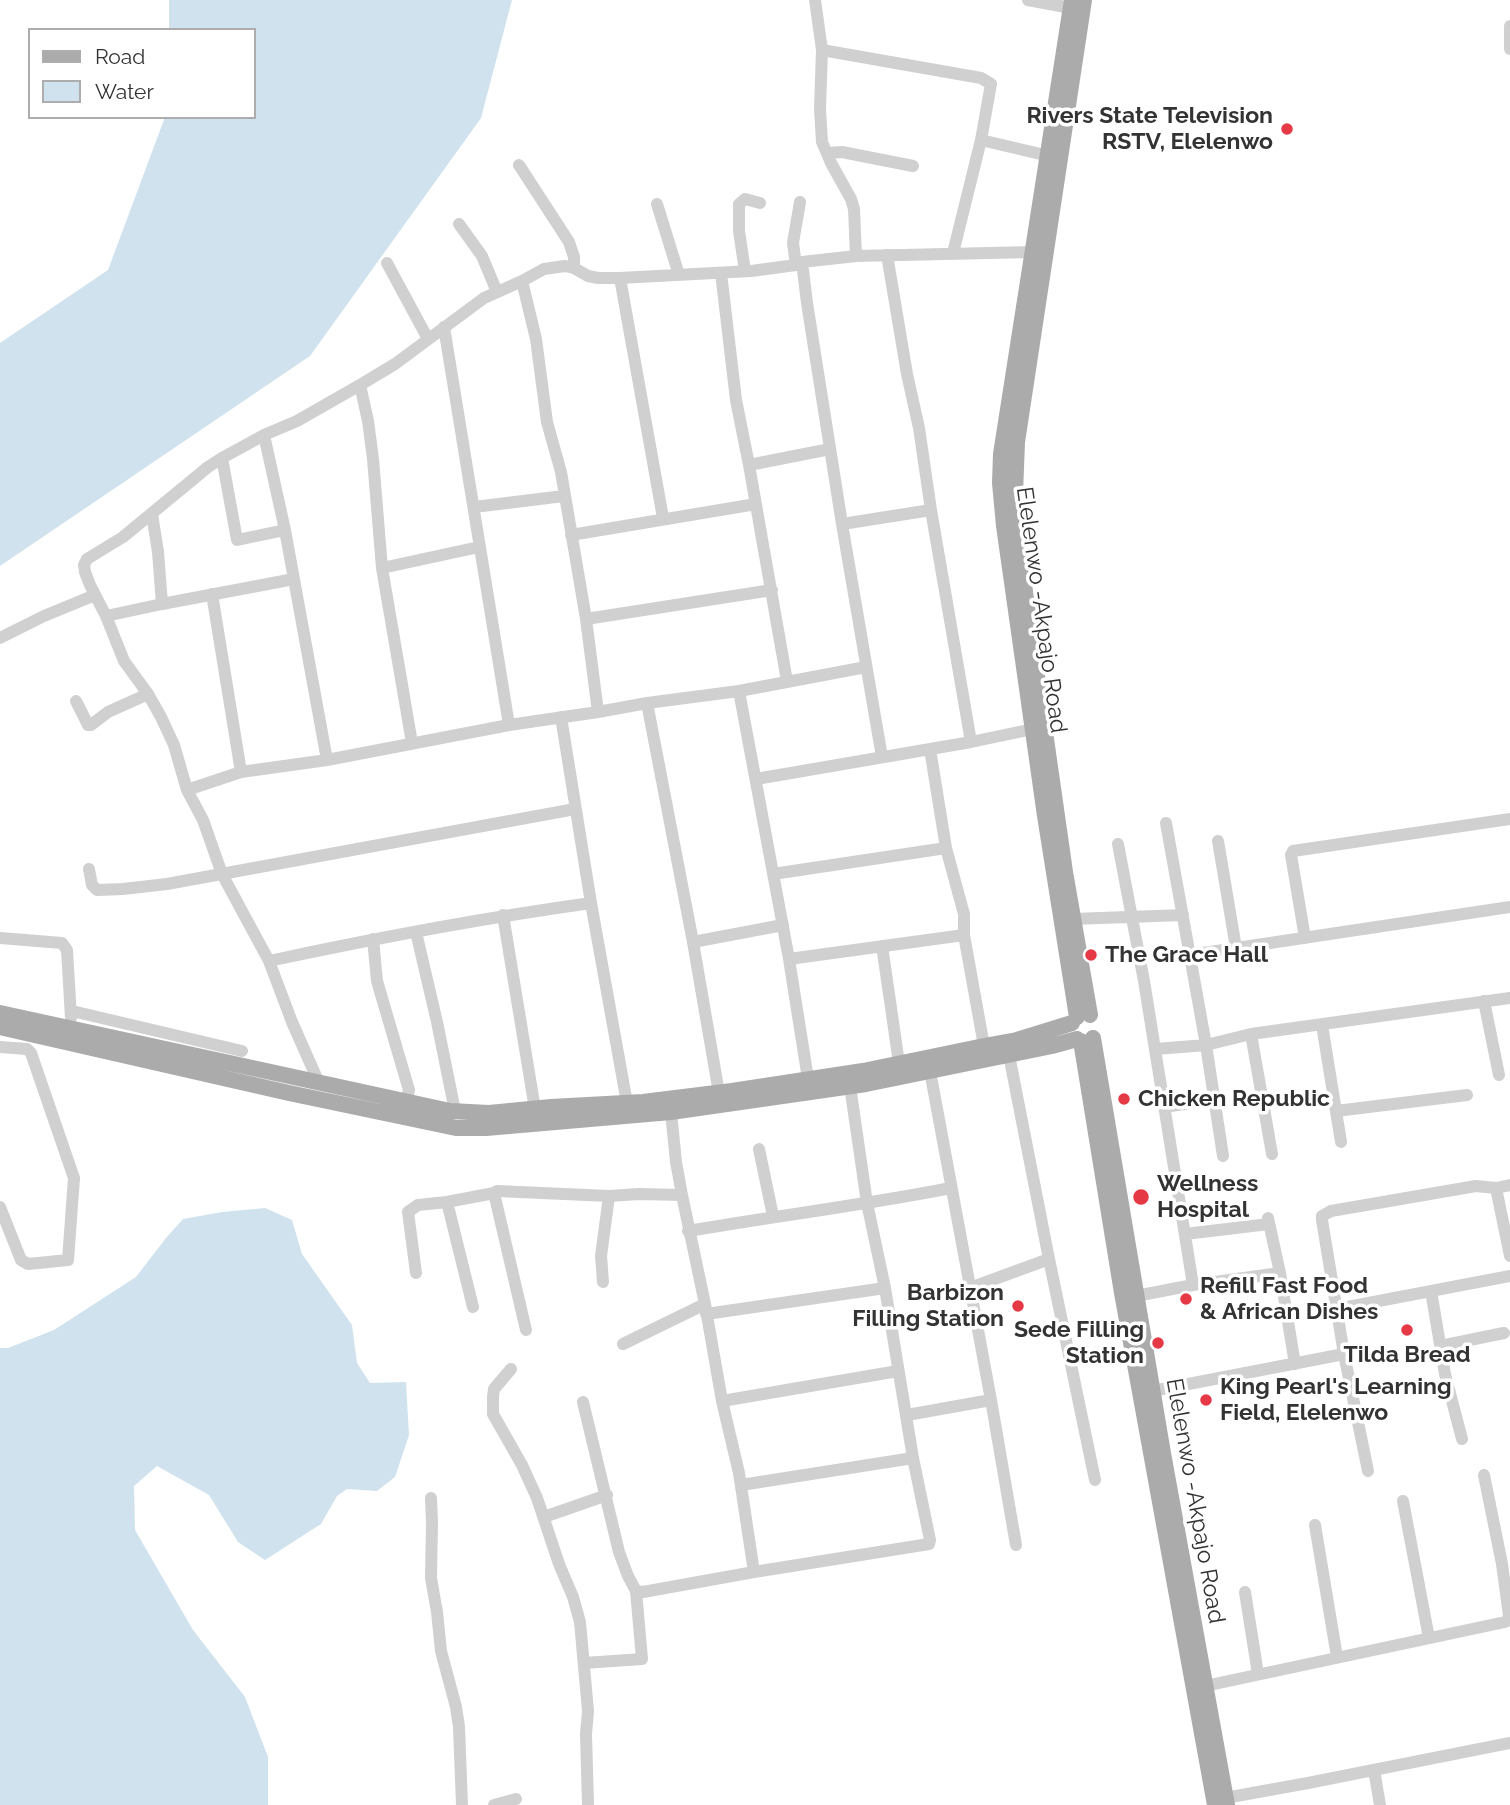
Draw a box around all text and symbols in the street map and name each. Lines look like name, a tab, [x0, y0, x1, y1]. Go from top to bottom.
legend	[28, 28, 256, 119]
text: Road	[95, 44, 145, 69]
text: Water	[95, 79, 154, 104]
place label: Rivers State Television RSTV, Elelenwo	[1026, 102, 1273, 156]
marker: Rivers State Television RSTV, Elelenwo	[1279, 121, 1295, 137]
street label: Elelenwo -Akpajo Road	[1010, 485, 1072, 735]
place label: The Grace Hall	[1105, 941, 1268, 969]
marker: The Grace Hall	[1083, 947, 1099, 963]
place label: Chicken Republic	[1138, 1085, 1330, 1113]
marker: Chicken Republic	[1116, 1091, 1132, 1107]
place label: Wellness Hospital	[1157, 1170, 1258, 1224]
marker: Wellness Hospital	[1131, 1187, 1151, 1207]
place label: Refill Fast Food & African Dishes	[1200, 1272, 1378, 1326]
place label: Barbizon Filling Station	[852, 1279, 1004, 1333]
marker: Refill Fast Food & African Dishes	[1178, 1291, 1194, 1307]
marker: Barbizon Filling Station	[1010, 1298, 1026, 1314]
place label: Sede Filling Station	[1014, 1316, 1144, 1370]
marker: Tilda Bread	[1399, 1322, 1415, 1338]
marker: Sede Filling Station	[1150, 1335, 1166, 1351]
place label: Tilda Bread	[1343, 1341, 1471, 1369]
place label: King Pearl's Learning Field, Elelenwo	[1220, 1373, 1452, 1427]
street label: Elelenwo -Akpajo Road	[1160, 1376, 1230, 1626]
marker: King Pearl's Learning Field, Elelenwo	[1198, 1392, 1214, 1408]

